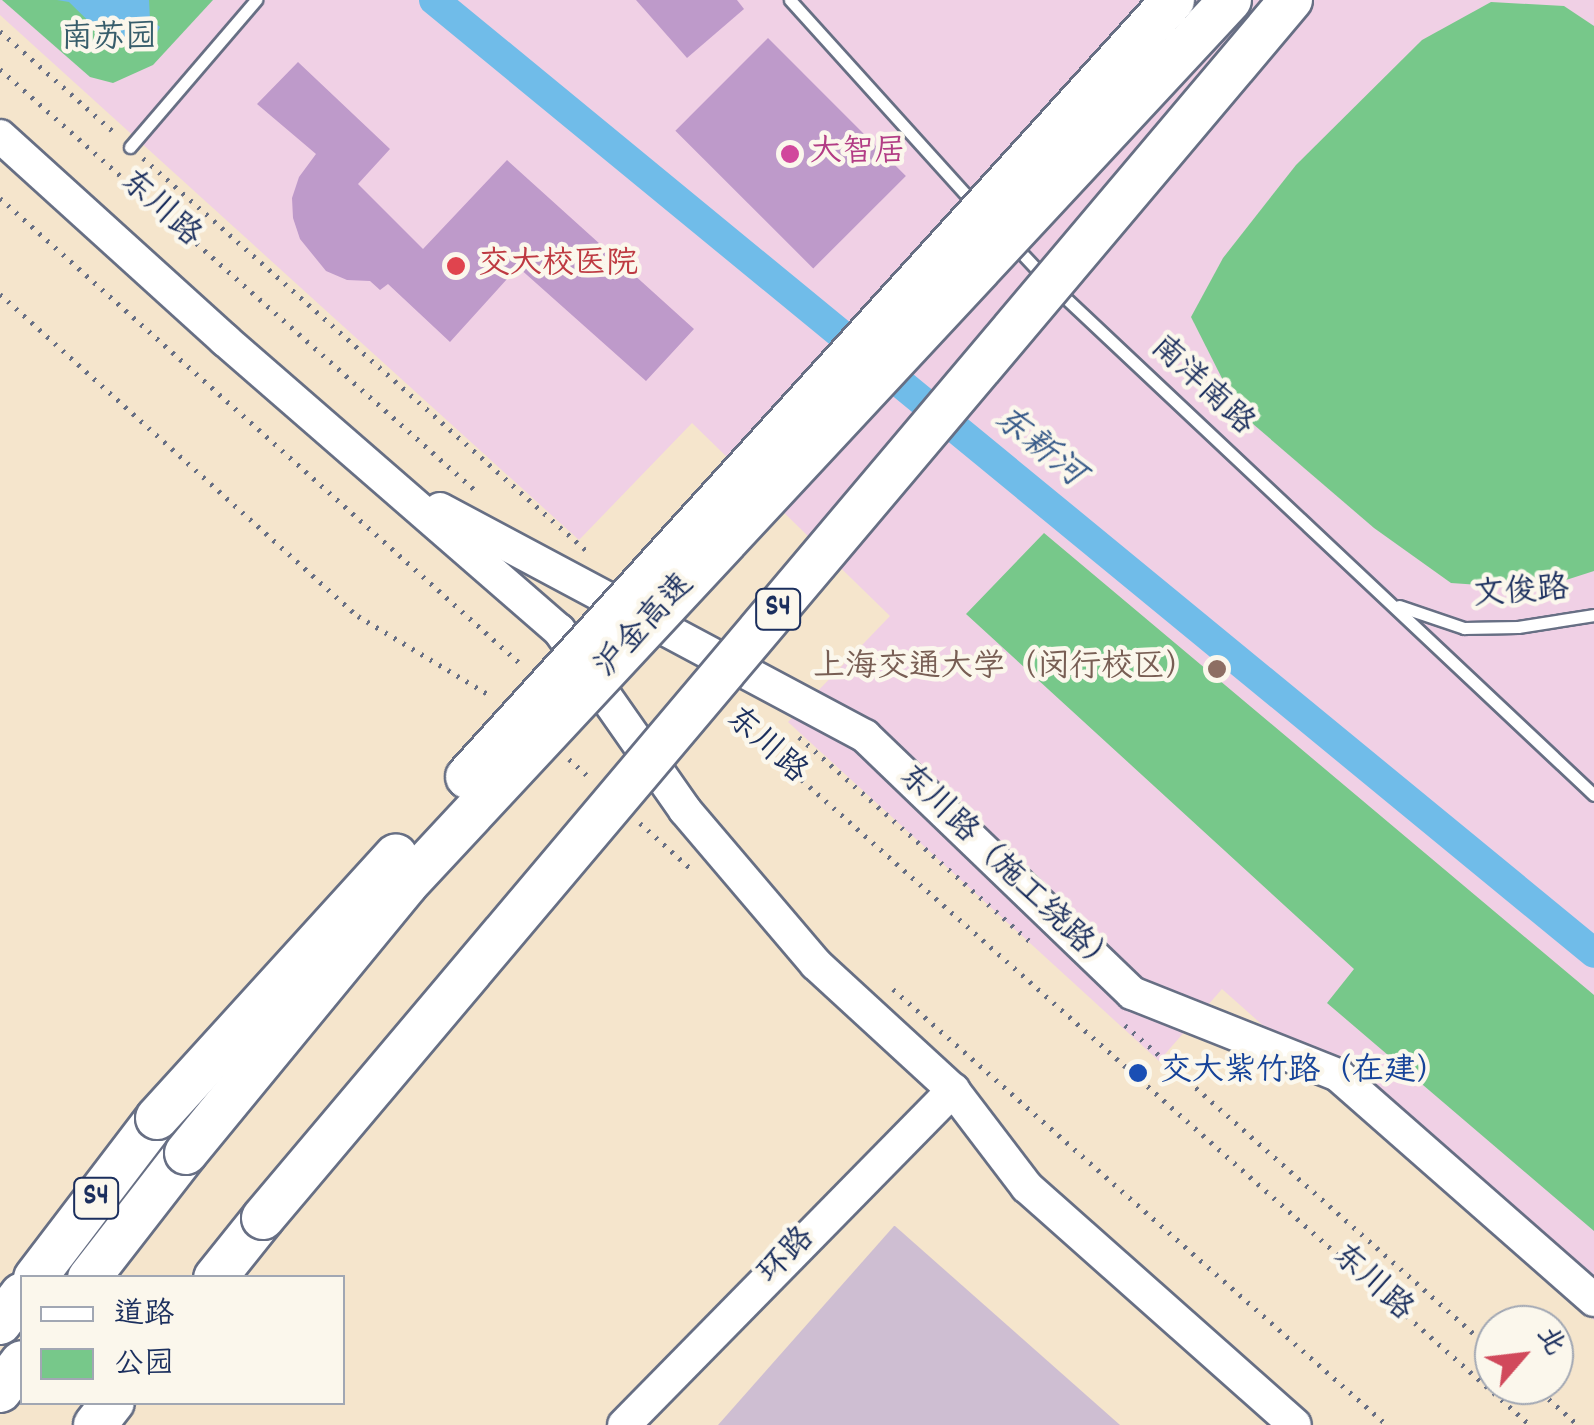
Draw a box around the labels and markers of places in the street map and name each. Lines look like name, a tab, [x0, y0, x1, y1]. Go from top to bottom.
place label: 大智居	[810, 135, 906, 173]
marker: 大智居	[779, 143, 801, 165]
place label: 交大校医院	[478, 247, 638, 285]
marker: 交大校医院	[443, 253, 469, 279]
place label: 上海交通大学（闵行校区）	[813, 650, 1197, 688]
marker: 上海交通大学（闵行校区）	[1206, 658, 1228, 680]
place label: 交大紫竹路（在建）	[1160, 1054, 1448, 1092]
marker: 交大紫竹路（在建）	[1125, 1060, 1151, 1086]

